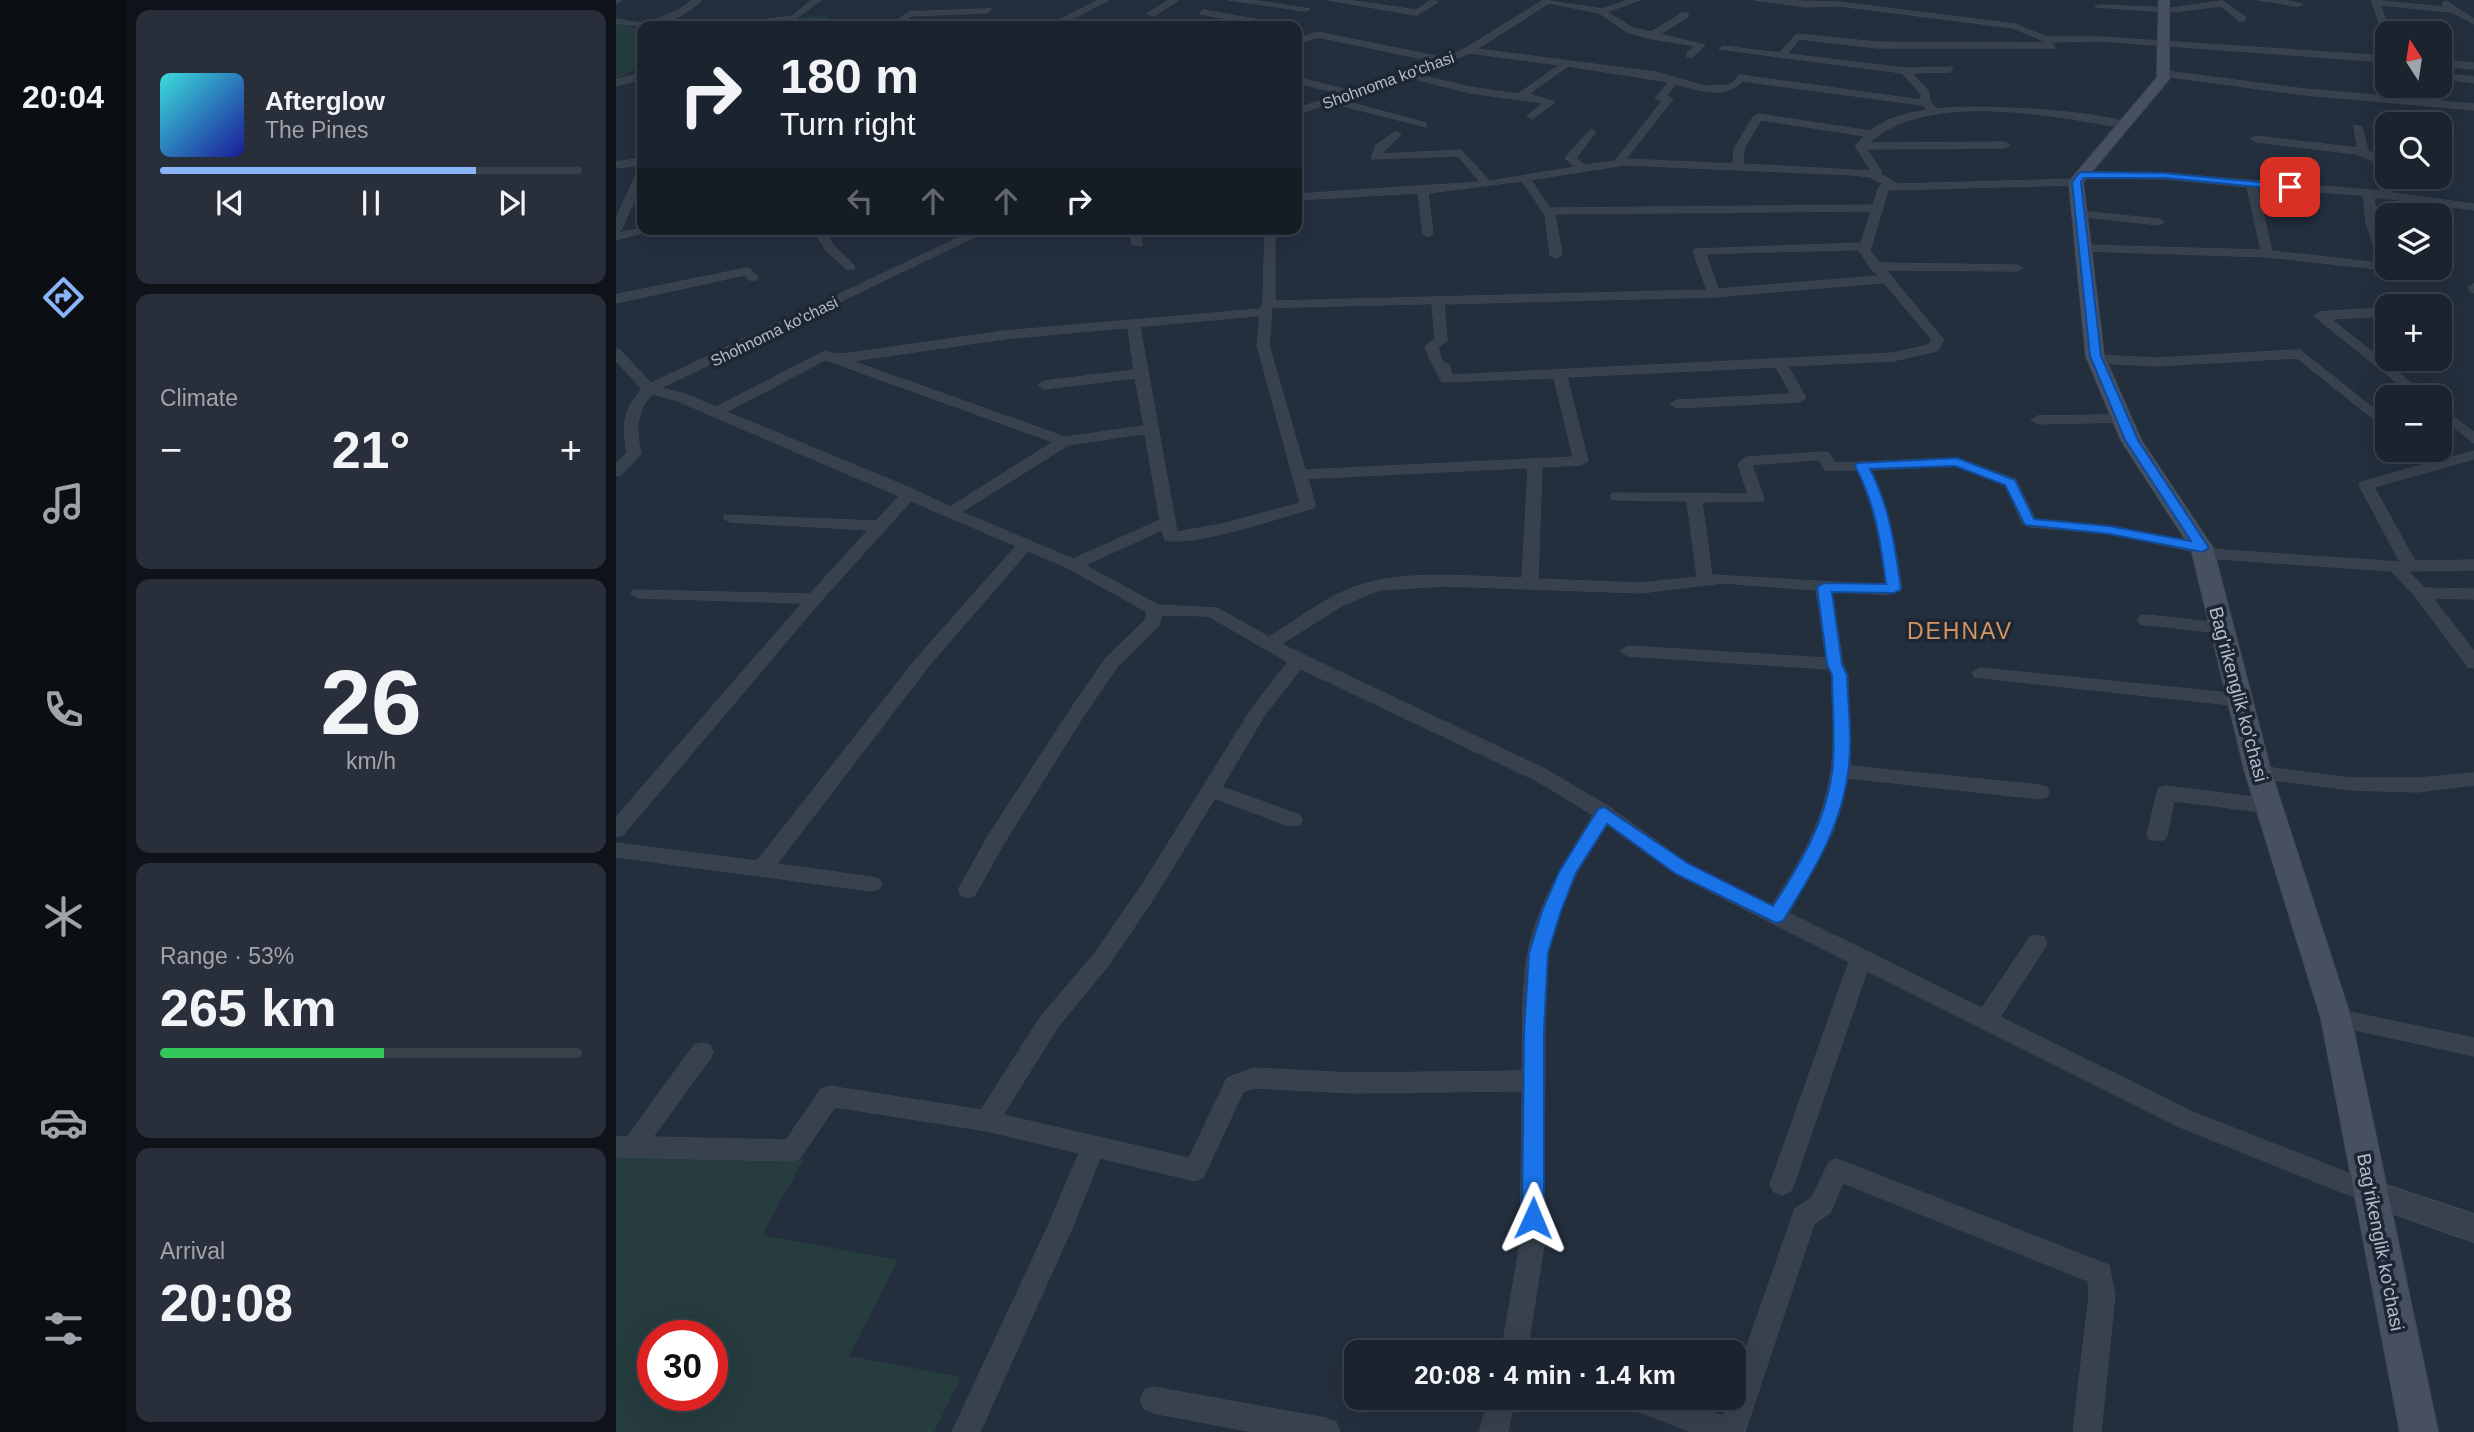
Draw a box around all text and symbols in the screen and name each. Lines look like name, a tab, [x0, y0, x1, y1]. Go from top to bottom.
north arrow	[2375, 21, 2452, 98]
map controls	[2375, 21, 2452, 462]
icon: right	[665, 49, 756, 140]
text: 180 m	[780, 49, 919, 103]
street label: Shohnoma ko'chasi	[1320, 49, 1456, 112]
text: 20:04	[22, 79, 104, 115]
text: Afterglow	[265, 86, 385, 116]
text: Turn right	[780, 106, 916, 142]
button: search	[2375, 112, 2452, 189]
text: The Pines	[265, 117, 369, 143]
pin	[2260, 157, 2320, 217]
icon: arrive	[2271, 168, 2309, 206]
icon: left	[841, 182, 879, 220]
icon: ahead	[914, 182, 952, 220]
icon: ahead	[987, 182, 1025, 220]
icon: right	[1060, 182, 1098, 220]
icon: previous	[211, 184, 249, 222]
icon: pause	[352, 184, 390, 222]
icon: next	[493, 184, 531, 222]
button: layers	[2375, 203, 2452, 280]
icon: directions	[39, 273, 88, 322]
street label: Shohnoma ko'chasi	[708, 293, 840, 370]
button: +	[2375, 294, 2452, 371]
text: Climate	[160, 385, 238, 411]
button: −	[2375, 385, 2452, 462]
text: 21°	[332, 421, 410, 479]
text: −	[160, 429, 182, 471]
text: +	[560, 429, 582, 471]
icon: music	[39, 479, 88, 528]
street label: Bag'rikenglik ko'chasi	[2205, 604, 2272, 784]
district label: DEHNAV	[1907, 618, 2013, 644]
text: 26	[320, 652, 422, 753]
icon: phone	[39, 685, 88, 734]
text: km/h	[346, 748, 396, 774]
icon: climate	[39, 892, 88, 941]
text: Range · 53%	[160, 943, 294, 969]
text: 265 km	[160, 979, 336, 1037]
icon: car	[39, 1098, 88, 1147]
street label: Bag'rikenglik ko'chasi	[2353, 1152, 2408, 1333]
position arrow	[1496, 1181, 1570, 1255]
text: Arrival	[160, 1238, 225, 1264]
text: 20:08	[160, 1274, 293, 1332]
icon: filters	[39, 1304, 88, 1353]
speed limit sign: 30	[637, 1320, 728, 1411]
text: 20:08 · 4 min · 1.4 km	[1414, 1360, 1676, 1390]

